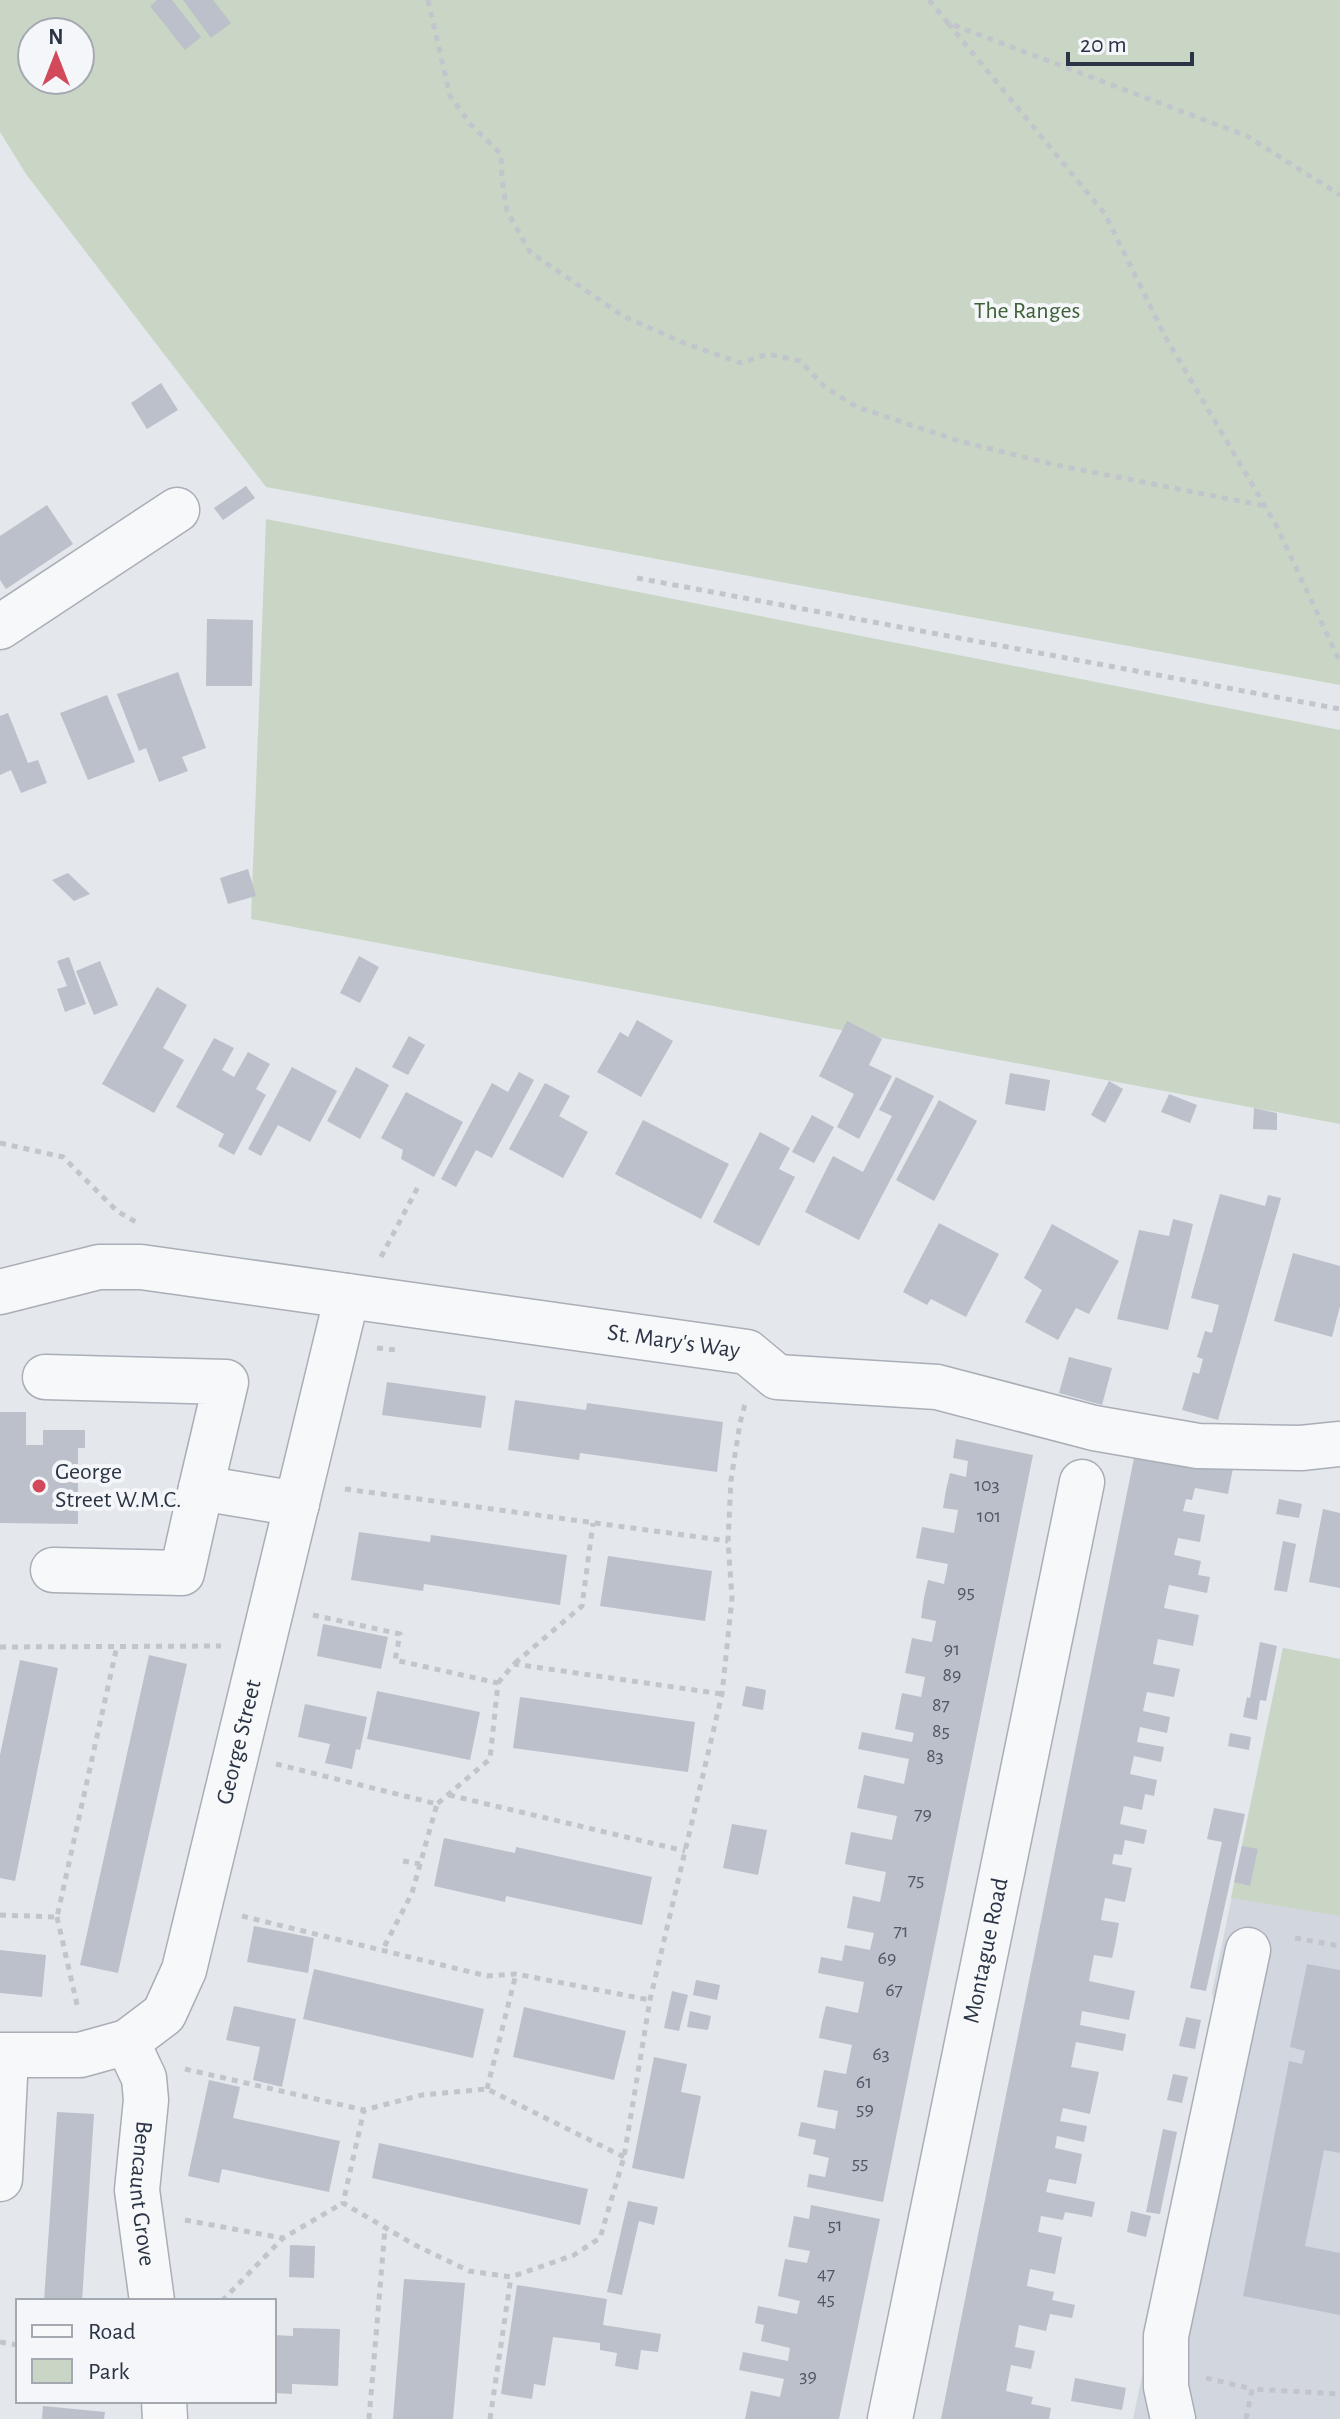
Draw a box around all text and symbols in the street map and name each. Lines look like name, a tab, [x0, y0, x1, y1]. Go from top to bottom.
north arrow	[16, 16, 96, 96]
scale bar	[1068, 16, 1192, 66]
text: N	[48, 26, 64, 48]
text: 20 m	[1080, 33, 1127, 57]
park label: The Ranges	[974, 299, 1080, 323]
street label: St. Mary's Way	[606, 1321, 741, 1363]
place label: George Street W.M.C.	[55, 1460, 182, 1512]
house number: 103	[974, 1475, 1000, 1495]
marker: George Street W.M.C.	[30, 1477, 48, 1495]
house number: 101	[977, 1506, 1001, 1526]
house number: 95	[957, 1582, 975, 1602]
house number: 91	[944, 1639, 960, 1659]
house number: 89	[943, 1665, 961, 1685]
street label: George Street	[212, 1677, 266, 1807]
house number: 87	[932, 1695, 950, 1715]
house number: 85	[932, 1721, 950, 1741]
house number: 83	[926, 1746, 944, 1766]
house number: 79	[914, 1804, 932, 1824]
house number: 75	[908, 1870, 924, 1890]
street label: Montague Road	[959, 1876, 1013, 2026]
house number: 71	[893, 1921, 909, 1941]
house number: 69	[878, 1948, 896, 1968]
house number: 67	[885, 1980, 903, 2000]
house number: 63	[872, 2044, 890, 2064]
house number: 61	[856, 2072, 872, 2092]
house number: 59	[856, 2099, 874, 2119]
street label: Bencaunt Grove	[125, 2120, 159, 2268]
house number: 55	[852, 2153, 868, 2173]
house number: 51	[827, 2215, 843, 2235]
house number: 47	[817, 2264, 835, 2284]
house number: 45	[817, 2289, 835, 2309]
legend	[16, 2299, 276, 2403]
text: Road	[88, 2320, 136, 2344]
text: Park	[88, 2360, 129, 2384]
house number: 39	[799, 2366, 817, 2386]

